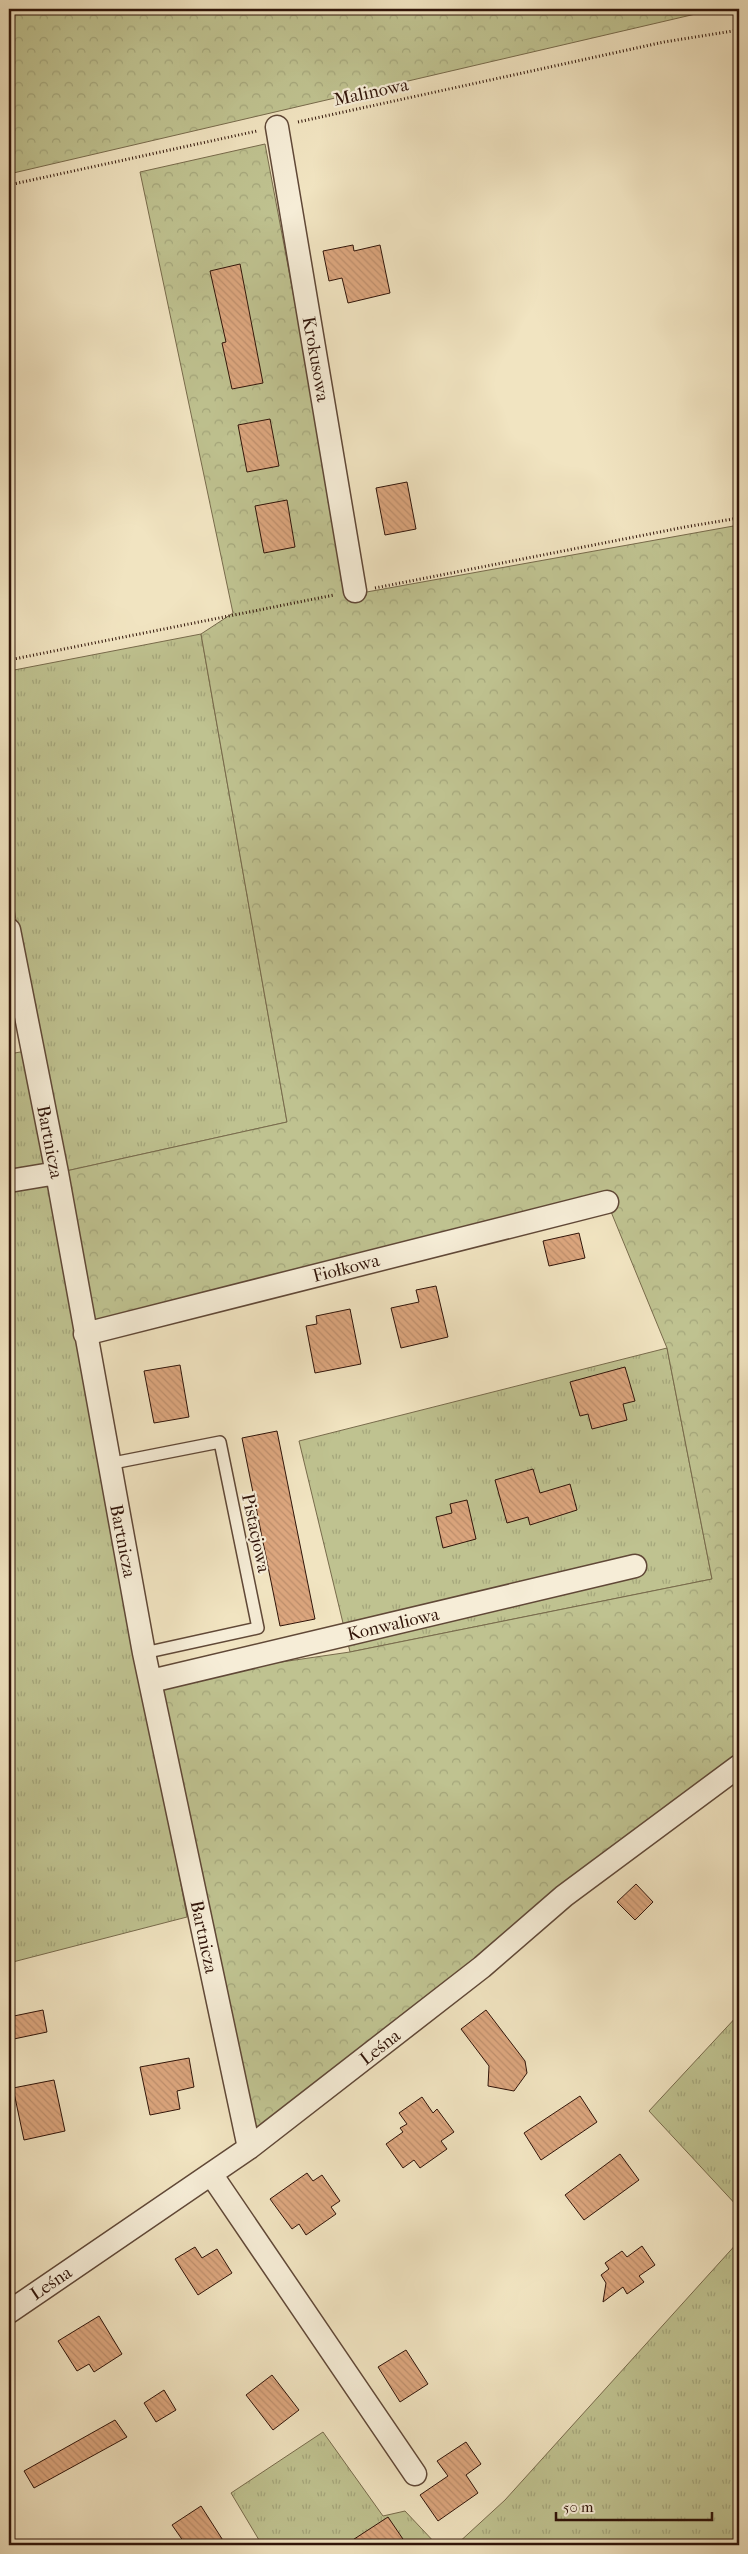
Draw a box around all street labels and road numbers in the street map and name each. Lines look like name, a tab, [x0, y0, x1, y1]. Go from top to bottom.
street label: Malinowa	[332, 74, 411, 111]
street label: Krokusowa	[298, 315, 333, 404]
street label: Bartnicza	[32, 1104, 67, 1181]
street label: Fiołkowa	[311, 1250, 382, 1287]
street label: Pistacjowa	[237, 1492, 274, 1575]
street label: Bartnicza	[105, 1503, 140, 1580]
street label: Konwaliowa	[345, 1604, 442, 1645]
street label: Bartnicza	[186, 1899, 222, 1976]
street label: Leśna	[356, 2025, 405, 2070]
street label: Leśna	[27, 2262, 76, 2305]

